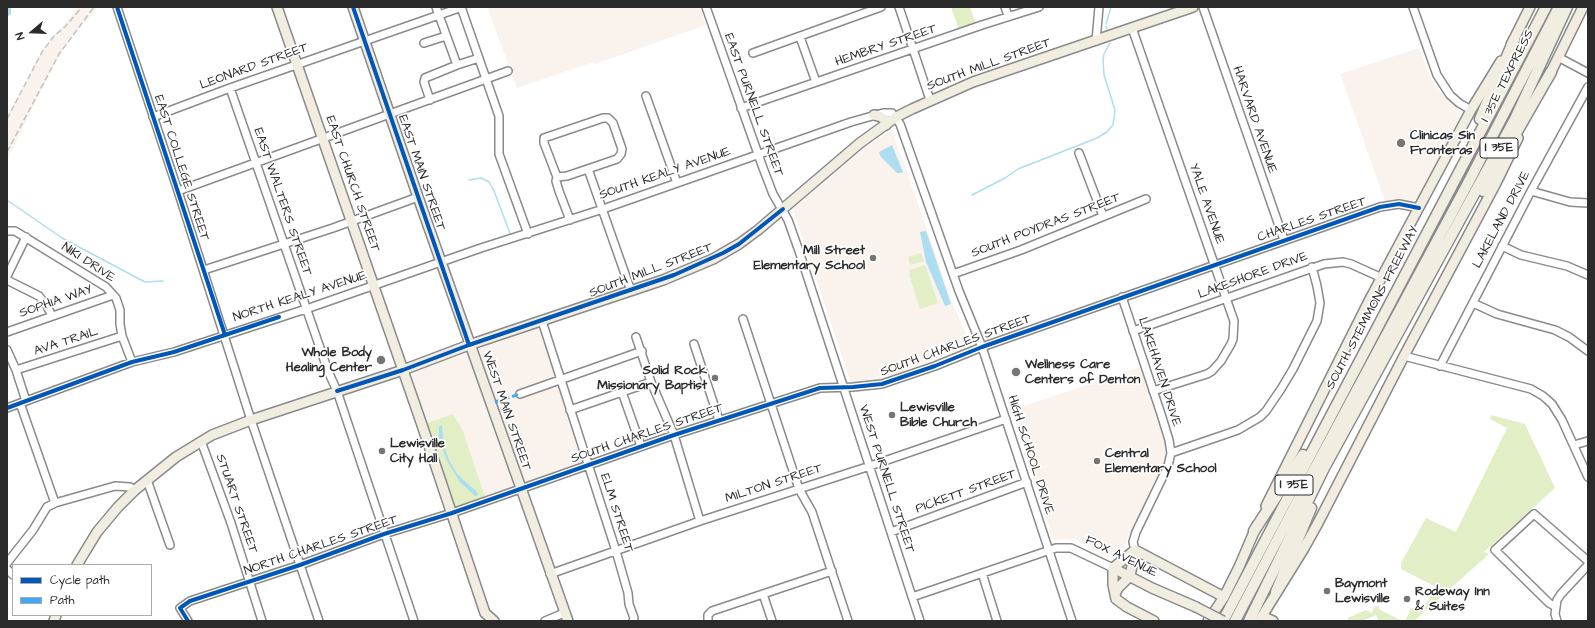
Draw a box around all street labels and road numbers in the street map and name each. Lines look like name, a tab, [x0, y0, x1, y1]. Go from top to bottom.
street label: HEMBRY STREET	[833, 21, 939, 71]
street label: I 35E TEXPRESS	[1478, 27, 1538, 125]
street label: EAST PURNELL STREET	[720, 31, 786, 179]
street label: SOUTH MILL STREET	[925, 35, 1053, 95]
street label: LEONARD STREET	[198, 40, 310, 94]
street label: HARVARD AVENUE	[1228, 64, 1280, 176]
street label: EAST COLLEGE STREET	[150, 93, 212, 243]
street label: EAST MAIN STREET	[394, 113, 448, 233]
street label: EAST CHURCH STREET	[321, 114, 383, 254]
street label: EAST WALTERS STREET	[249, 126, 315, 278]
road number: I 35E	[1480, 138, 1518, 158]
street label: SOUTH KEALY AVENUE	[597, 144, 733, 204]
street label: YALE AVENUE	[1185, 162, 1227, 246]
street label: LAKELAND DRIVE	[1470, 169, 1534, 271]
street label: SOUTH POYDRAS STREET	[969, 190, 1123, 262]
street label: CHARLES STREET	[1256, 194, 1368, 246]
street label: SOUTH STEMMONS FREEWAY	[1323, 224, 1423, 392]
street label: NIKI DRIVE	[58, 240, 118, 286]
street label: SOUTH MILL STREET	[587, 240, 715, 302]
street label: LAKESHORE DRIVE	[1196, 249, 1310, 303]
street label: NORTH KEALY AVENUE	[231, 268, 369, 326]
street label: SOPHIA WAY	[17, 282, 95, 322]
street label: SOUTH CHARLES STREET	[878, 311, 1034, 381]
street label: LAKEHAVEN DRIVE	[1134, 315, 1184, 429]
street label: AVA TRAIL	[32, 324, 100, 360]
street label: WEST MAIN STREET	[478, 349, 534, 473]
street label: HIGH SCHOOL DRIVE	[1003, 393, 1057, 517]
street label: SOUTH CHARLES STREET	[569, 401, 725, 467]
street label: WEST PURNELL STREET	[855, 403, 917, 555]
street label: STUART STREET	[212, 452, 260, 556]
street label: MILTON STREET	[724, 461, 824, 507]
street label: PICKETT STREET	[914, 467, 1018, 517]
street label: ELM STREET	[596, 472, 636, 554]
road number: I 35E	[1275, 475, 1313, 495]
street label: NORTH CHARLES STREET	[242, 512, 400, 580]
street label: FOX AVENUE	[1083, 533, 1159, 581]

